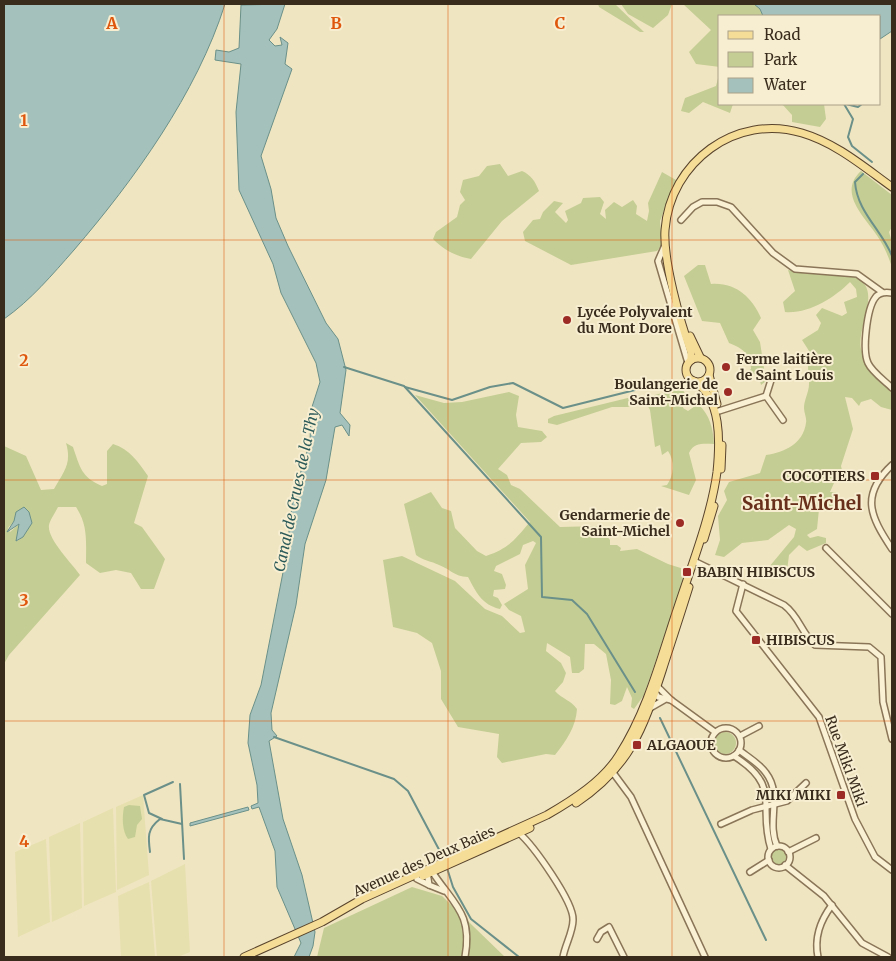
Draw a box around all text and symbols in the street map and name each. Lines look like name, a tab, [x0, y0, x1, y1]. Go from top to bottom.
text: A	[105, 13, 118, 33]
text: B	[330, 13, 342, 33]
text: C	[555, 13, 565, 33]
legend	[718, 15, 881, 105]
text: Road	[764, 25, 800, 44]
text: Park	[764, 50, 798, 69]
text: Water	[763, 75, 807, 94]
text: 1	[20, 110, 28, 130]
place label: Lycée Polyvalent du Mont Dore	[577, 303, 693, 337]
marker: Lycée Polyvalent du Mont Dore	[561, 314, 573, 326]
text: 2	[19, 350, 29, 370]
place label: Ferme laitière de Saint Louis	[736, 350, 834, 384]
marker: Ferme laitière de Saint Louis	[720, 361, 732, 373]
place label: Boulangerie de Saint-Michel	[614, 375, 718, 409]
marker: Boulangerie de Saint-Michel	[722, 386, 734, 398]
water label: Canal de Crues de la Thy	[269, 406, 323, 574]
place label: COCOTIERS	[782, 467, 866, 485]
marker: COCOTIERS	[869, 470, 881, 482]
district label: Saint-Michel	[742, 491, 862, 515]
place label: Gendarmerie de Saint-Michel	[559, 506, 670, 540]
marker: Gendarmerie de Saint-Michel	[674, 517, 686, 529]
place label: BABIN HIBISCUS	[697, 563, 816, 581]
marker: BABIN HIBISCUS	[681, 566, 693, 578]
text: 3	[19, 590, 29, 610]
place label: HIBISCUS	[766, 631, 835, 649]
marker: HIBISCUS	[750, 634, 762, 646]
street label: Rue Miki Miki	[821, 713, 871, 810]
place label: ALGAOUE	[646, 736, 716, 754]
marker: ALGAOUE	[631, 739, 643, 751]
place label: MIKI MIKI	[756, 786, 831, 804]
marker: MIKI MIKI	[835, 789, 847, 801]
street label: Avenue des Deux Baies	[349, 822, 498, 901]
text: 4	[19, 831, 29, 851]

